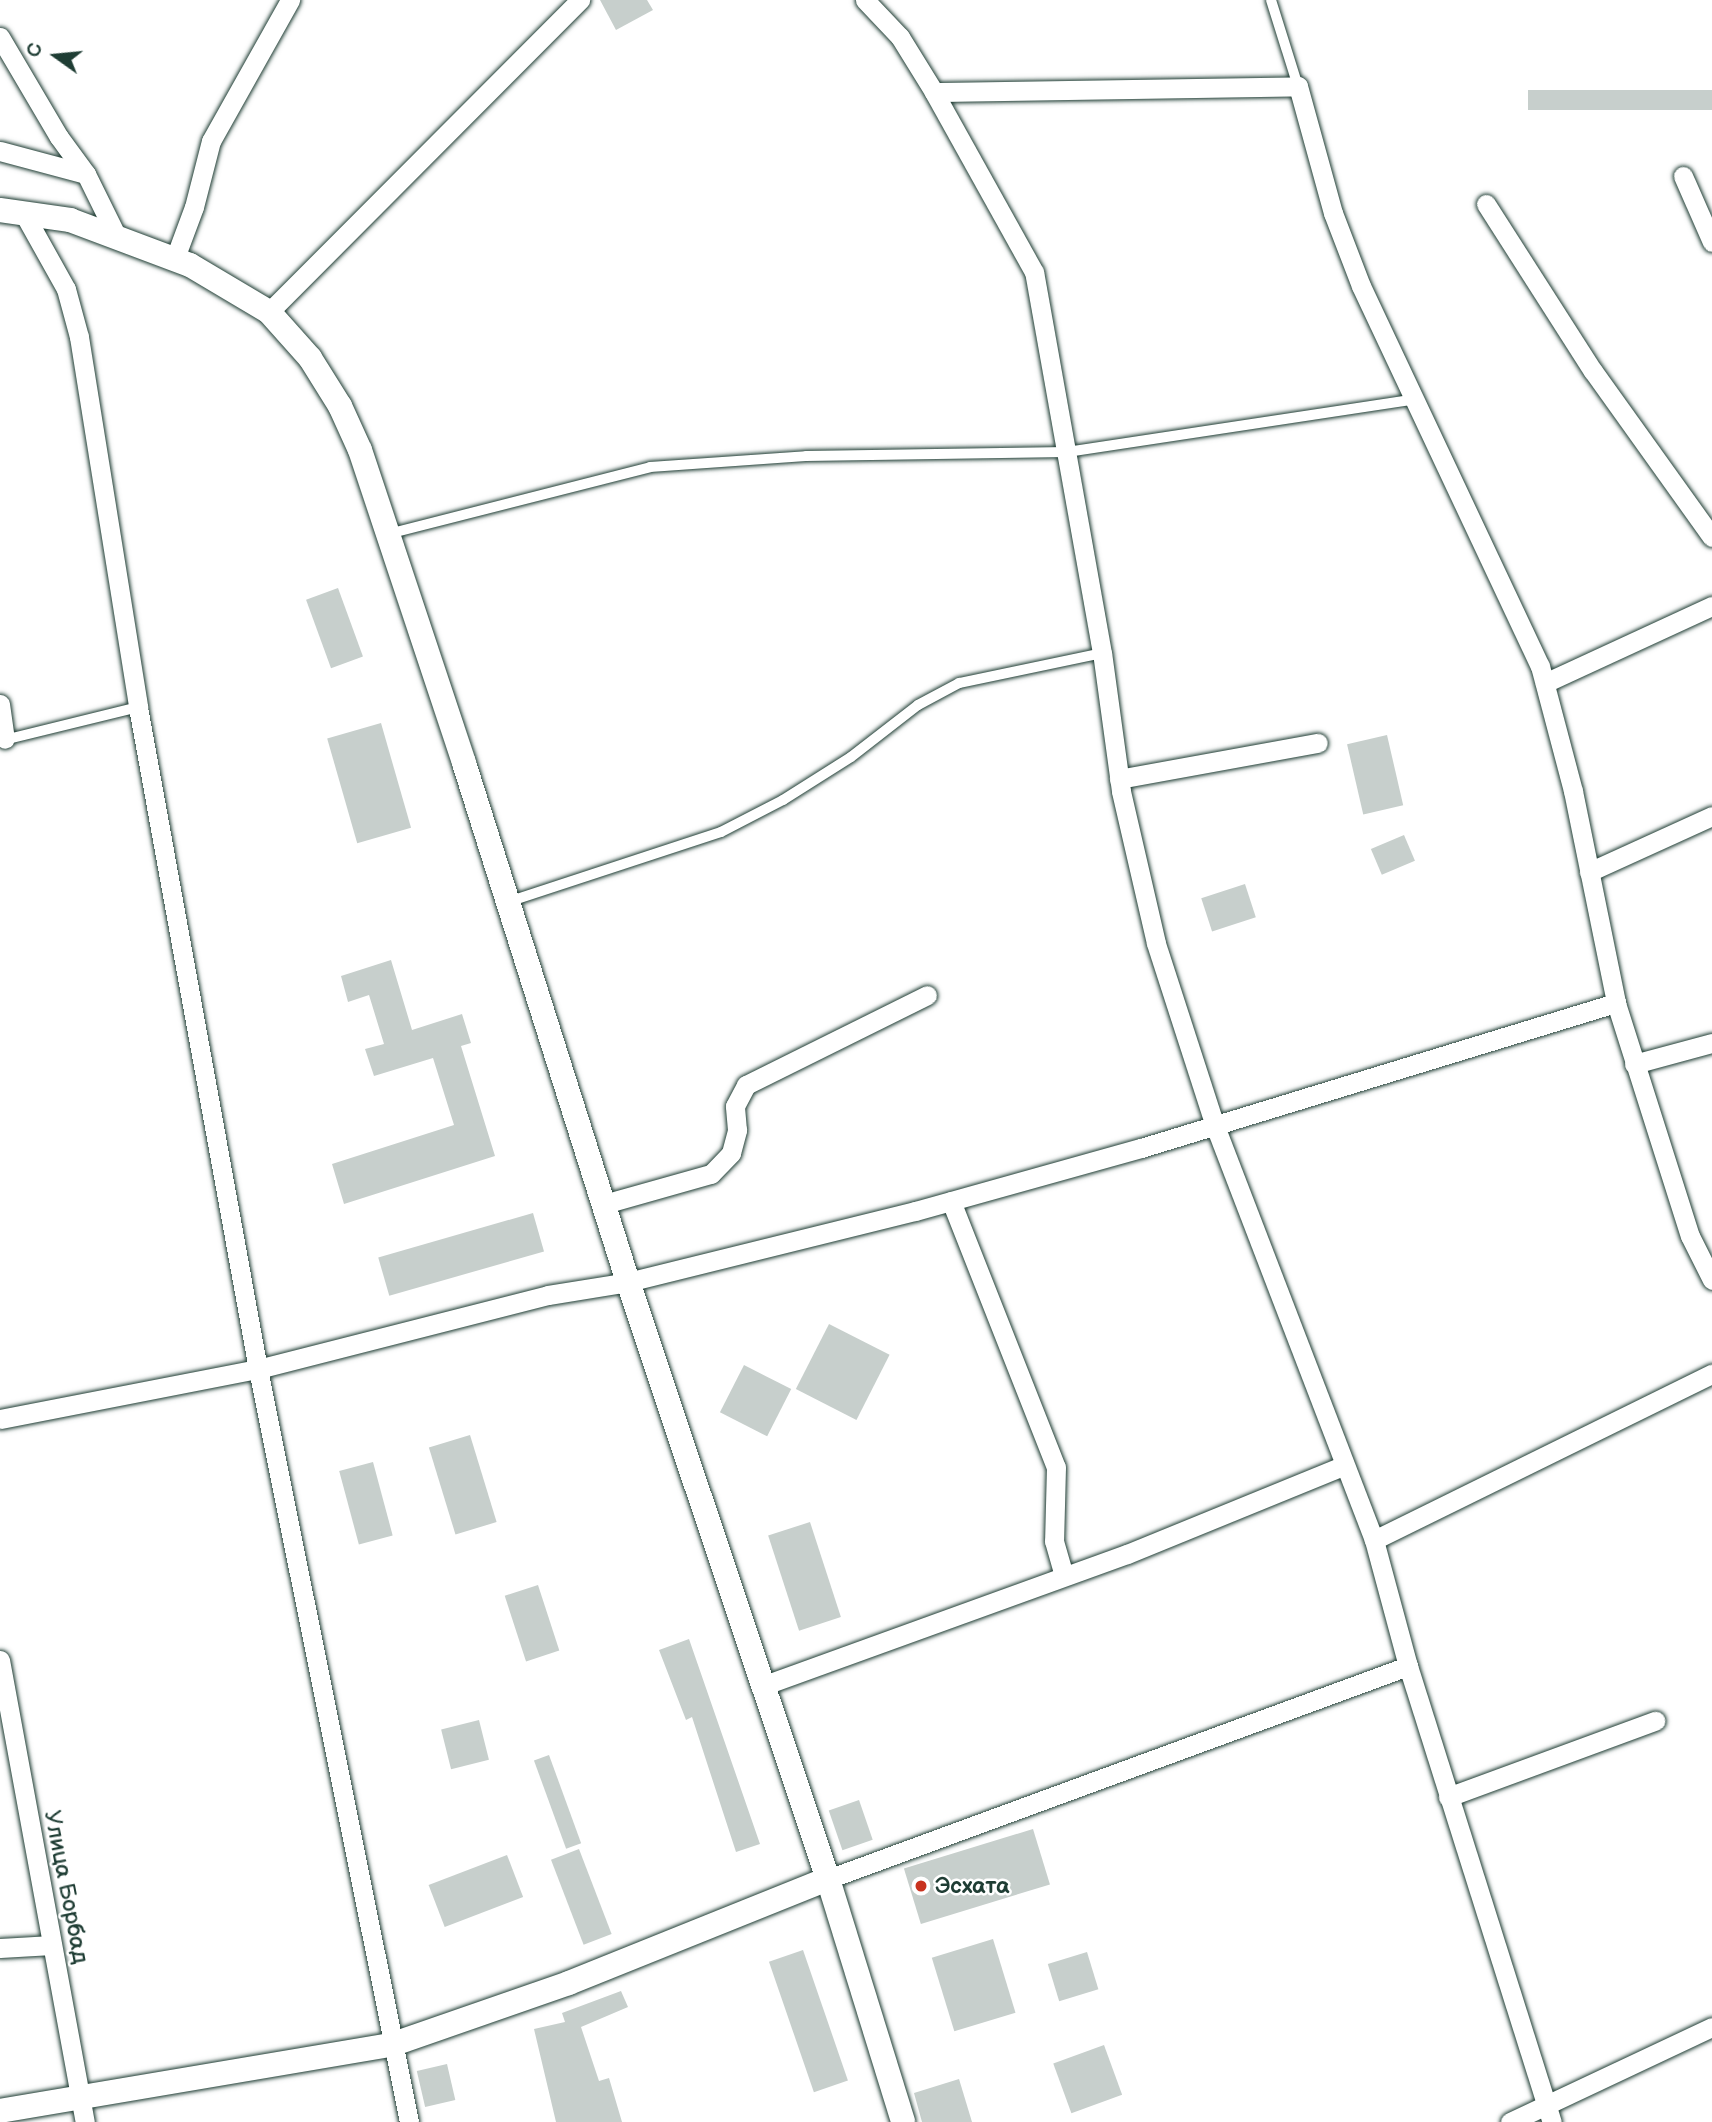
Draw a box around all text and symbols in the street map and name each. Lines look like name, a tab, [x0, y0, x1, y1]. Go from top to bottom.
north arrow	[21, 21, 91, 91]
text: С	[22, 41, 48, 60]
street label: Улица Борбад	[38, 1808, 94, 1966]
place label: Эсхата	[935, 1872, 1009, 1900]
marker: Эсхата	[913, 1878, 929, 1894]

